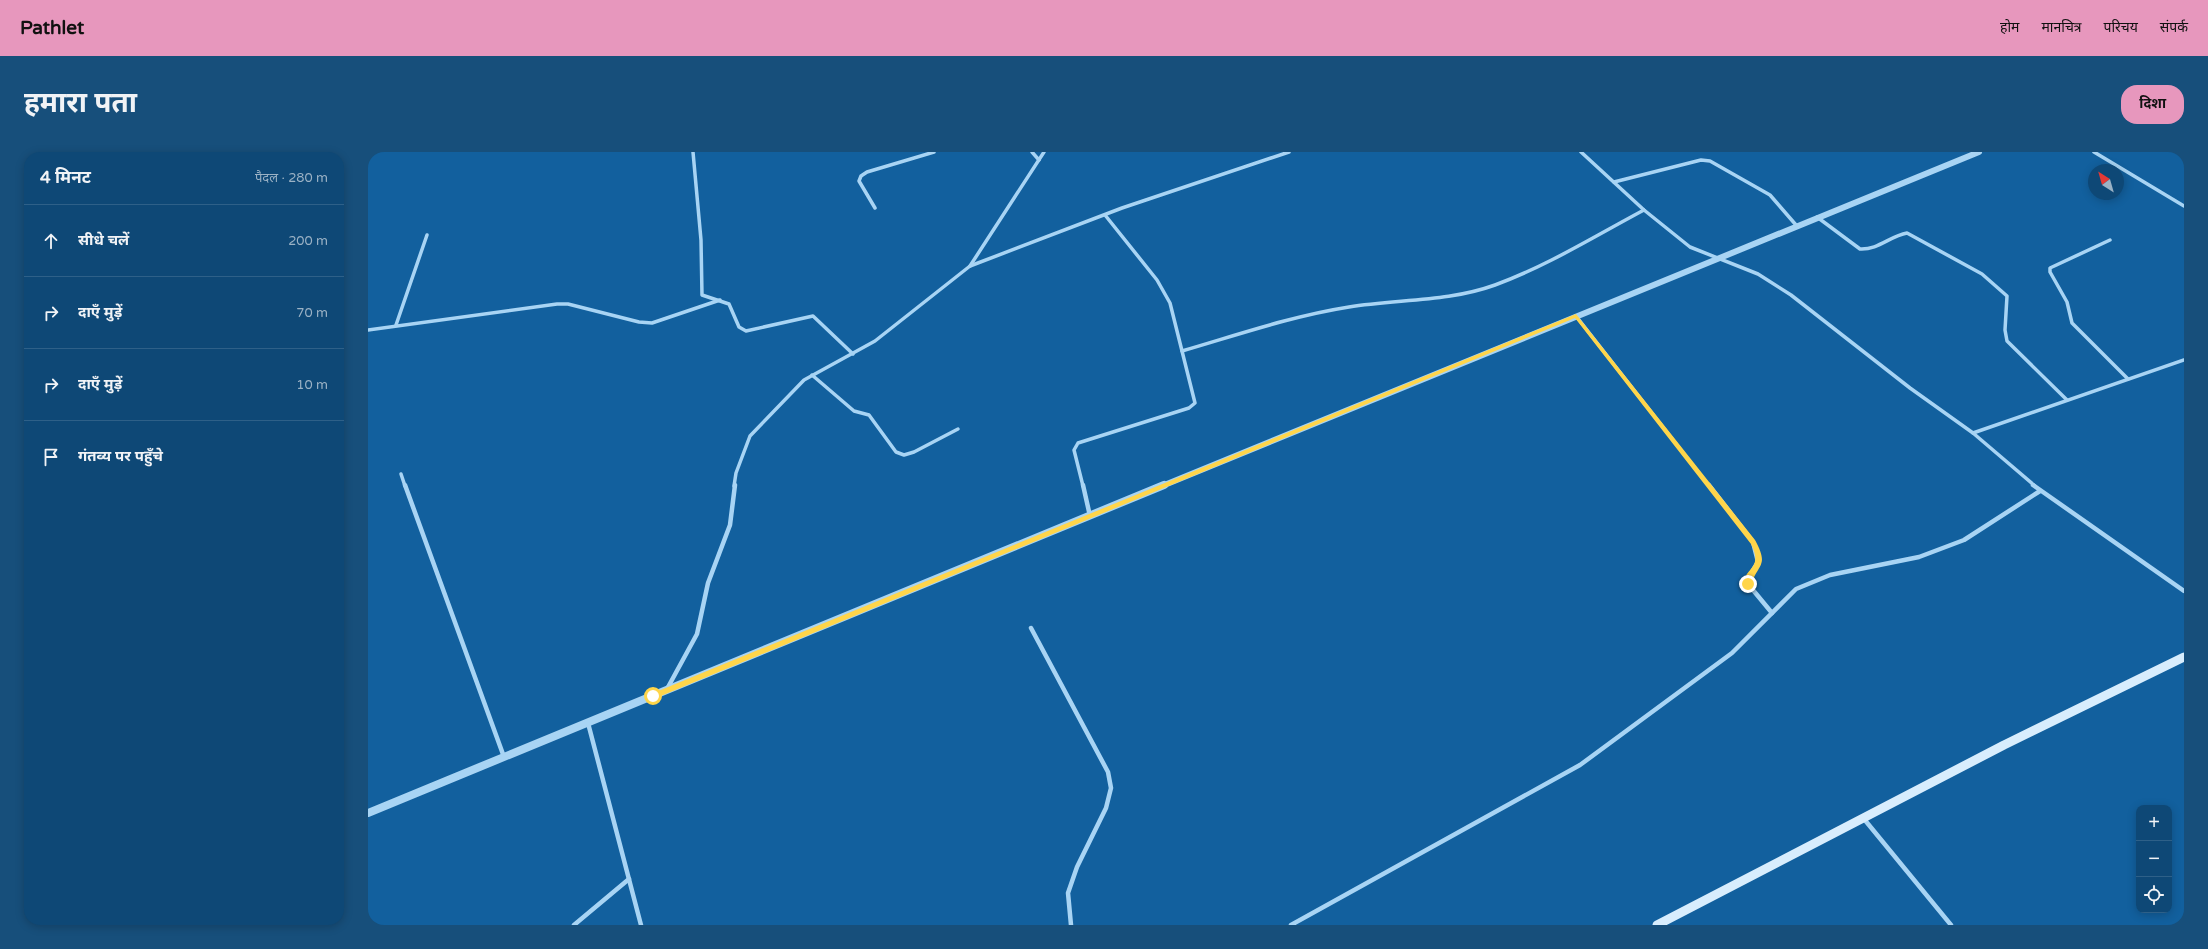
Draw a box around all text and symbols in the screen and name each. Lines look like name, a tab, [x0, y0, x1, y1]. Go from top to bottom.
text: Pathlet	[20, 17, 84, 39]
text: होम	[2000, 19, 2019, 36]
text: मानचित्र	[2041, 19, 2082, 36]
text: परिचय	[2104, 19, 2138, 36]
text: संपर्क	[2160, 19, 2188, 36]
button: दिशा	[2121, 85, 2184, 124]
text: हमारा पता	[24, 86, 137, 120]
north arrow	[2088, 164, 2124, 200]
text: 4 मिनट	[40, 167, 91, 188]
text: पैदल · 280 m	[255, 170, 328, 186]
icon: ahead	[40, 230, 62, 252]
text: सीधे चलें	[78, 231, 129, 249]
text: 200 m	[288, 233, 328, 249]
icon: right	[40, 302, 62, 324]
text: दाएँ मुड़ें	[78, 303, 122, 321]
text: 70 m	[296, 305, 328, 321]
icon: right	[40, 374, 62, 396]
text: दाएँ मुड़ें	[78, 375, 122, 393]
text: 10 m	[296, 377, 328, 393]
icon: arrive	[40, 446, 62, 468]
text: गंतव्य पर पहुँचे	[78, 447, 163, 465]
route end	[1739, 575, 1757, 593]
route start	[644, 687, 662, 705]
map controls	[2136, 805, 2172, 913]
button: +	[2136, 805, 2172, 841]
button: −	[2136, 841, 2172, 877]
button: locate	[2136, 877, 2172, 913]

